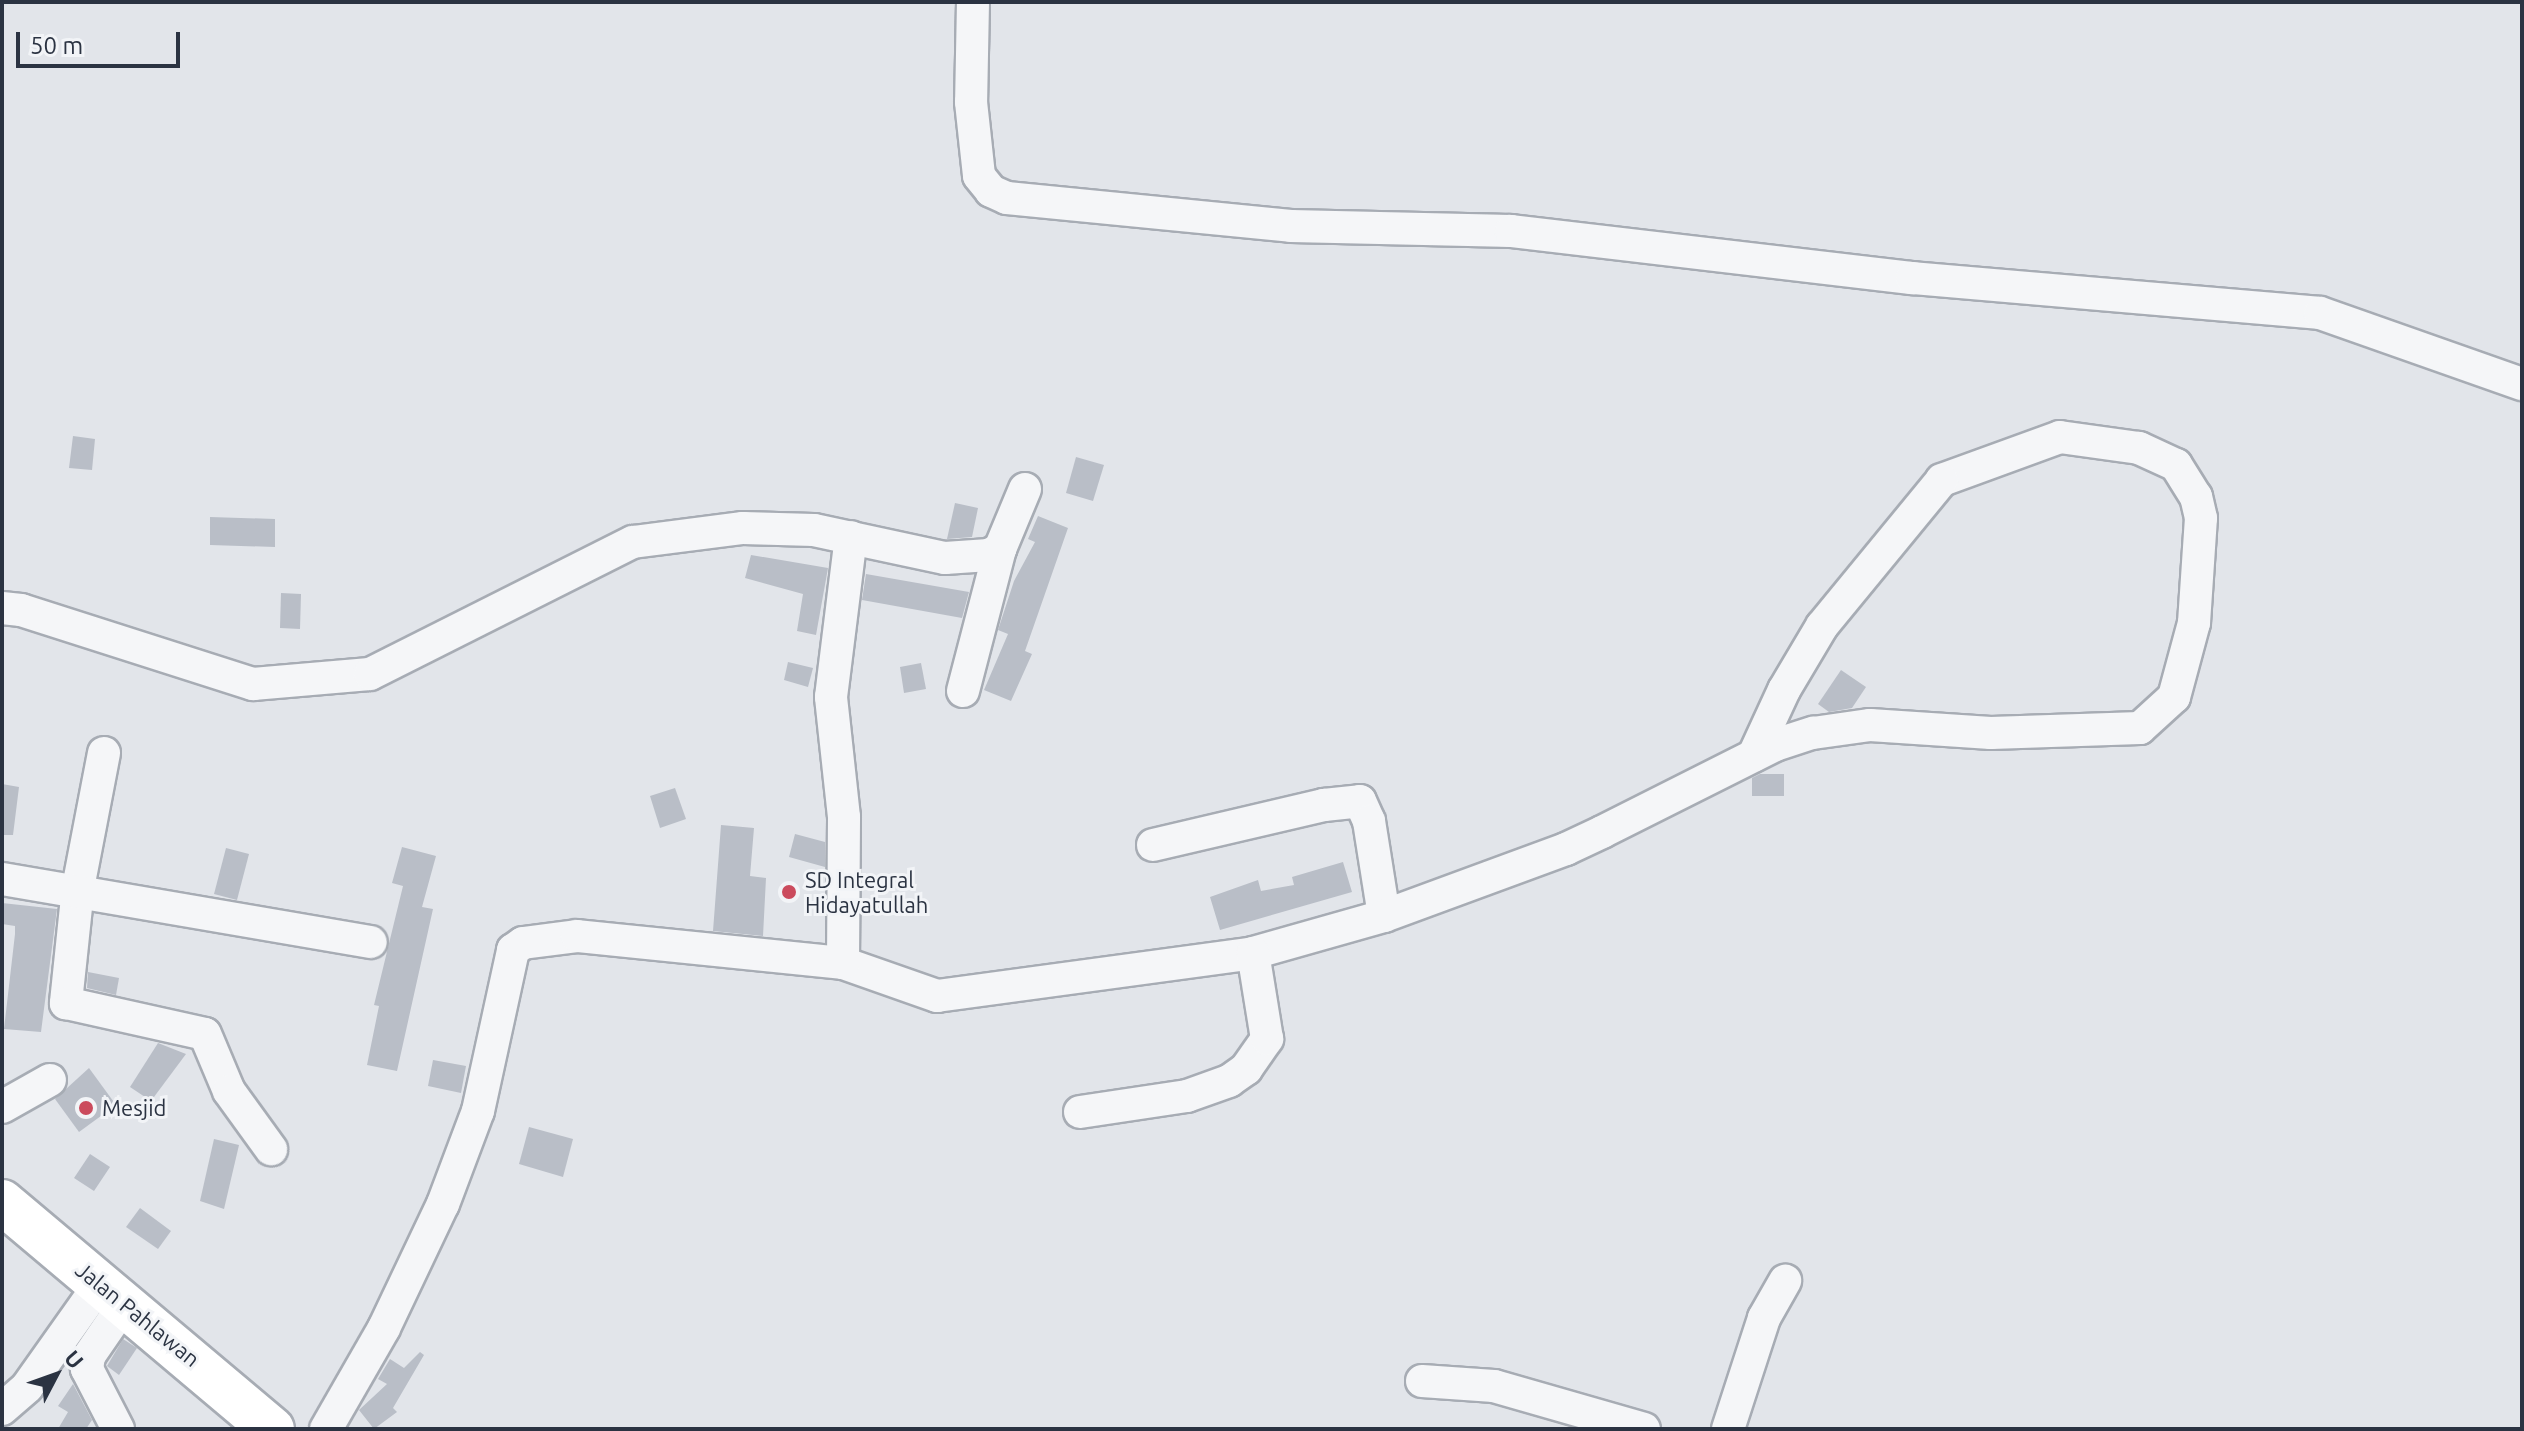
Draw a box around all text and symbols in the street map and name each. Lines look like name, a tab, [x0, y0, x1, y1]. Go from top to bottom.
scale bar	[20, 16, 184, 66]
text: 50 m	[30, 32, 83, 59]
place label: SD Integral Hidayatullah	[805, 866, 928, 918]
marker: SD Integral Hidayatullah	[780, 883, 798, 901]
place label: Mesjid	[102, 1095, 166, 1121]
marker: Mesjid	[77, 1099, 95, 1117]
street label: Jalan Pahlawan	[71, 1256, 205, 1372]
north arrow	[16, 1335, 96, 1415]
text: U	[60, 1345, 89, 1373]

